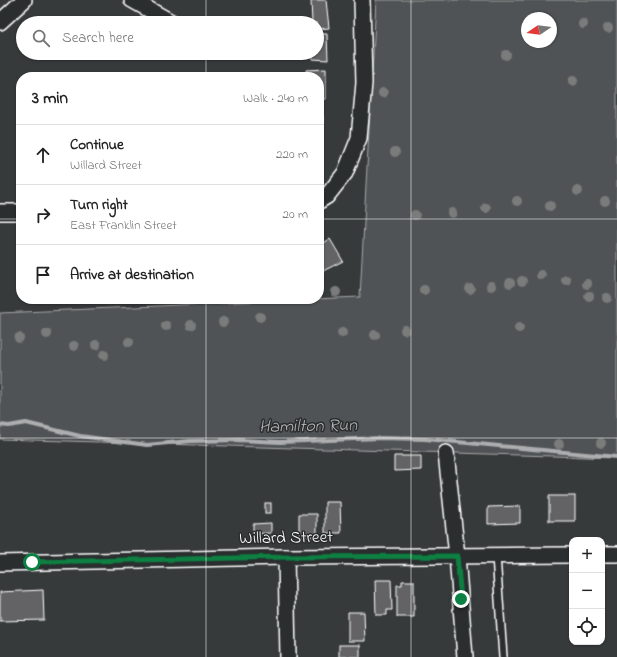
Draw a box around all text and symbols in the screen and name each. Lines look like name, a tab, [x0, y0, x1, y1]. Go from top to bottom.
north arrow	[521, 12, 557, 48]
search box	[16, 16, 324, 60]
icon: search	[30, 27, 52, 49]
text: Search here	[62, 27, 134, 49]
text: 3 min	[32, 86, 68, 111]
text: Walk · 240 m	[243, 89, 308, 108]
text: Continue	[70, 134, 124, 156]
icon: ahead	[32, 144, 54, 166]
text: 220 m	[276, 145, 308, 164]
text: Willard Street	[70, 156, 142, 175]
text: Turn right	[70, 194, 128, 216]
icon: right	[32, 204, 54, 226]
text: 20 m	[283, 205, 308, 224]
text: East Franklin Street	[70, 216, 177, 235]
icon: arrive	[32, 264, 54, 286]
text: Arrive at destination	[70, 264, 194, 286]
water label: Hamilton Run	[259, 413, 358, 441]
street label: Willard Street	[239, 525, 333, 551]
map controls	[569, 537, 605, 645]
button: +	[569, 537, 605, 573]
route start	[23, 553, 41, 571]
button: −	[569, 573, 605, 609]
route end	[452, 590, 470, 608]
button: locate	[569, 609, 605, 645]

